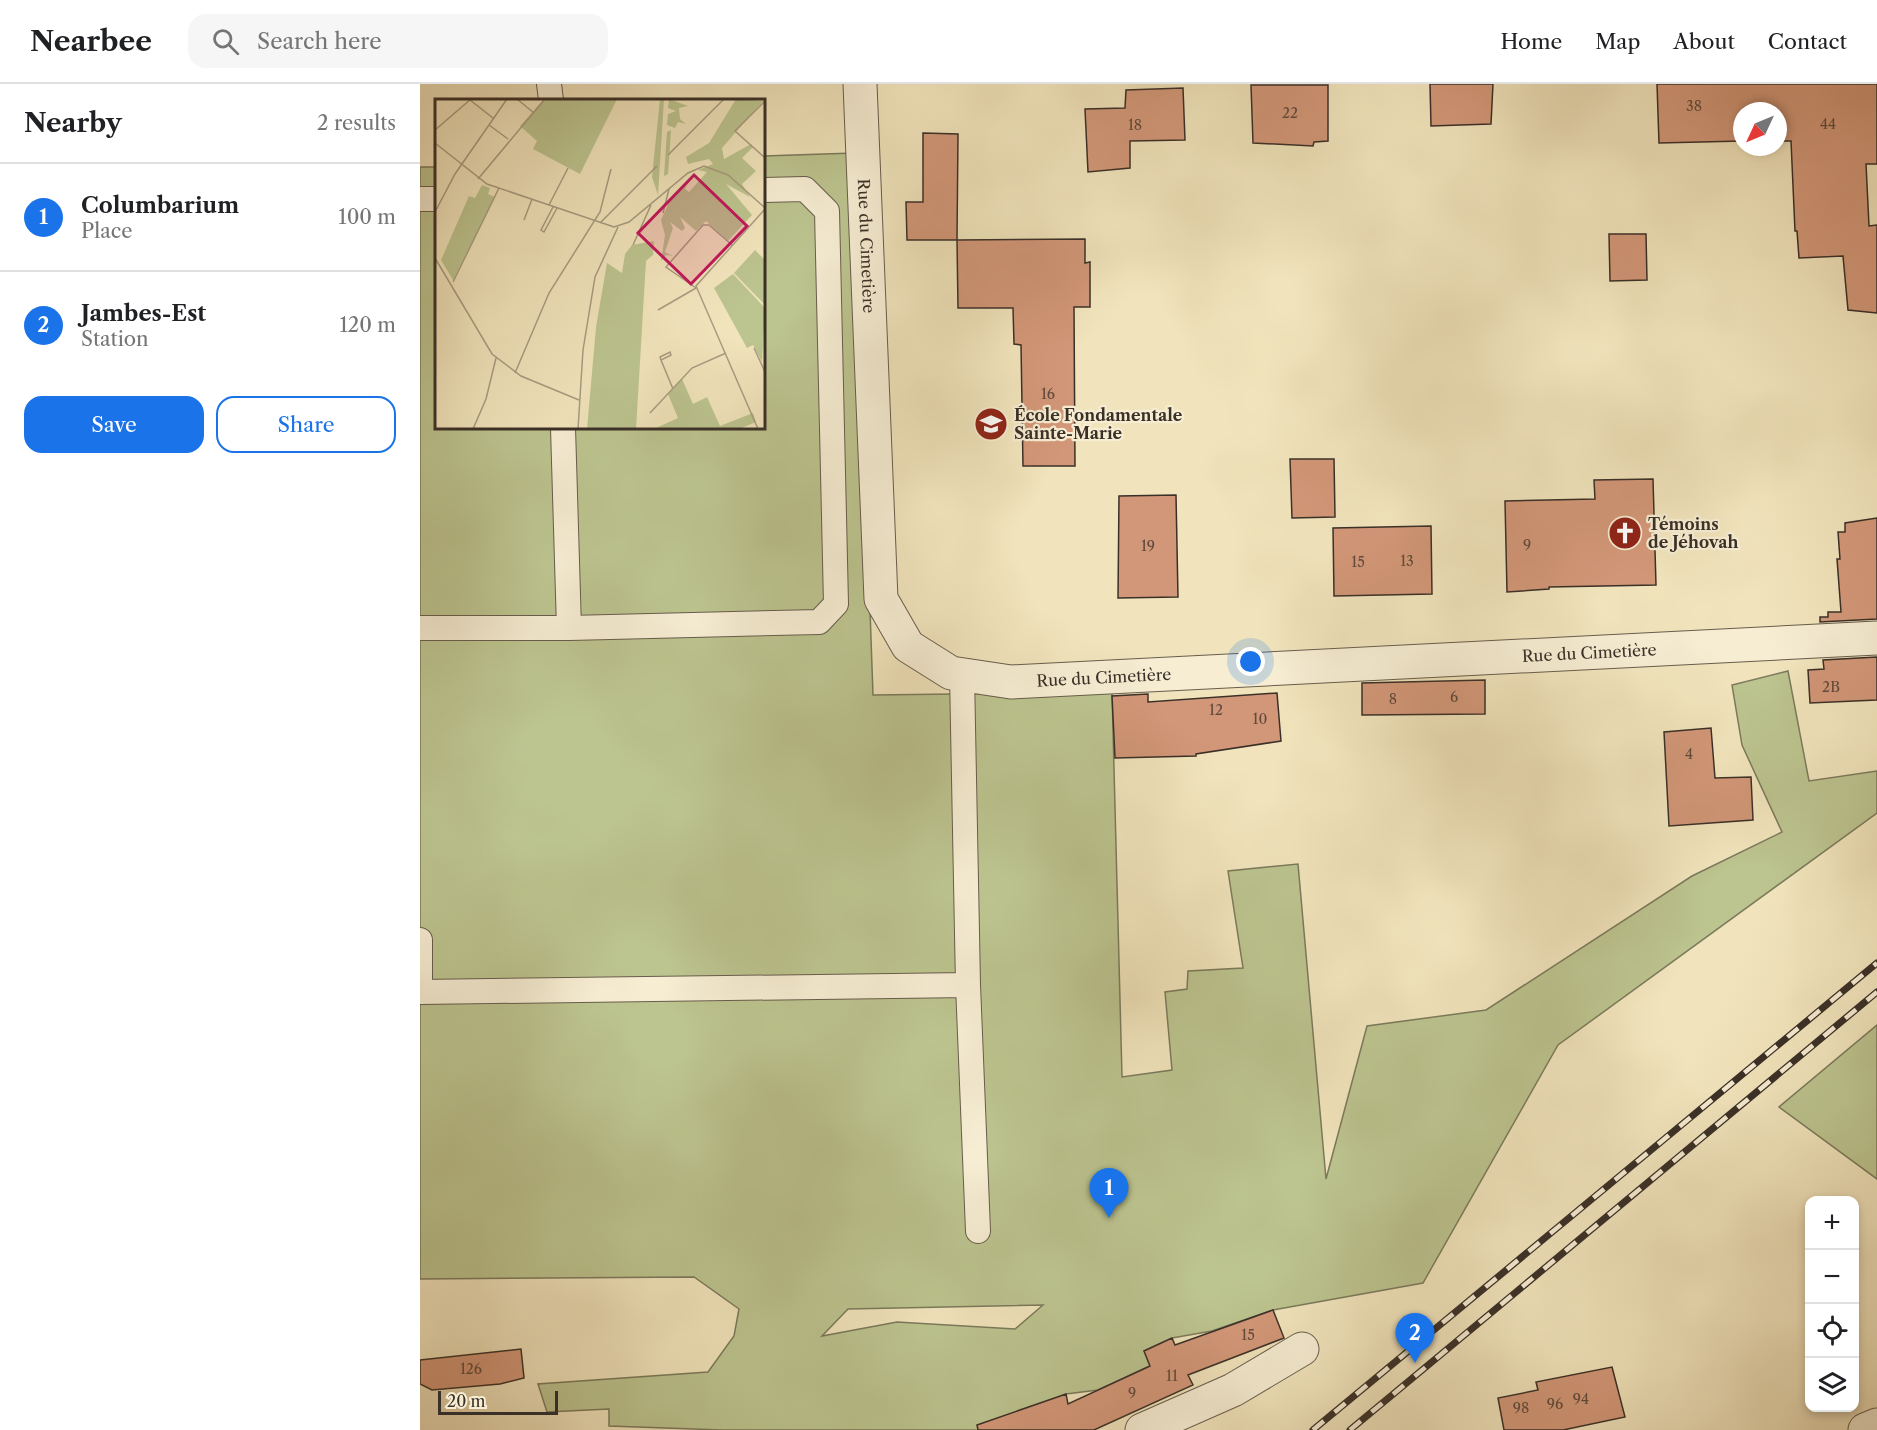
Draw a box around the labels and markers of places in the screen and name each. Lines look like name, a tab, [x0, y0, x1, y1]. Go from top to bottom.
place label: École Fondamentale Sainte-Marie	[1014, 405, 1183, 443]
school or university icon: École Fondamentale Sainte-Marie	[973, 406, 1009, 442]
place label: Témoins de Jéhovah	[1648, 514, 1738, 552]
church icon: Témoins de Jéhovah	[1607, 515, 1643, 551]
pin: 1	[1090, 1168, 1128, 1218]
pin: 2	[1396, 1314, 1434, 1363]

